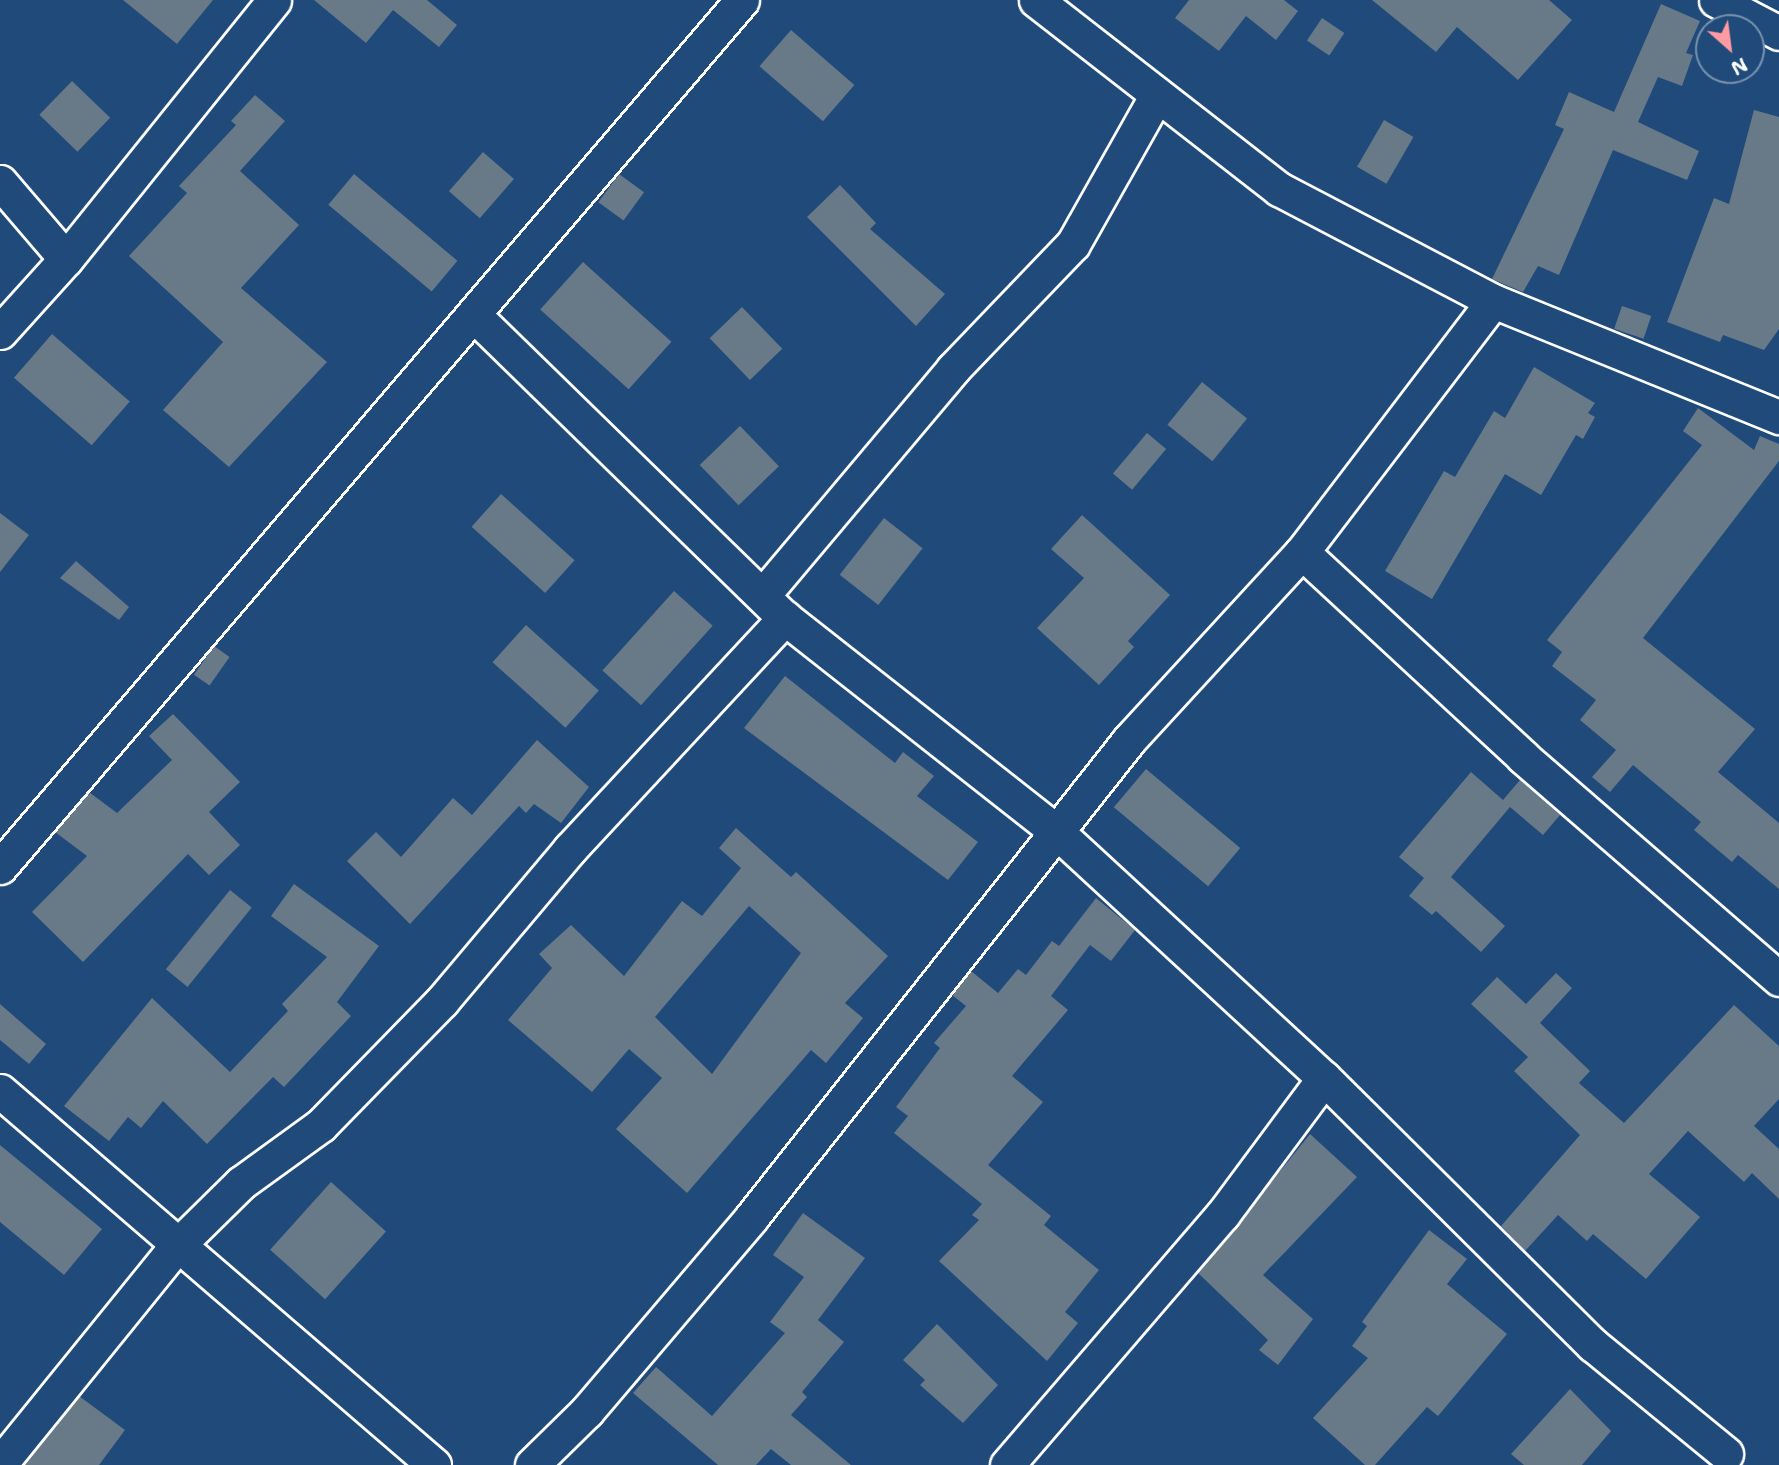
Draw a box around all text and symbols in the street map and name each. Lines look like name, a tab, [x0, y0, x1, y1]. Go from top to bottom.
north arrow	[1695, 14, 1765, 84]
text: N	[1727, 52, 1752, 81]

